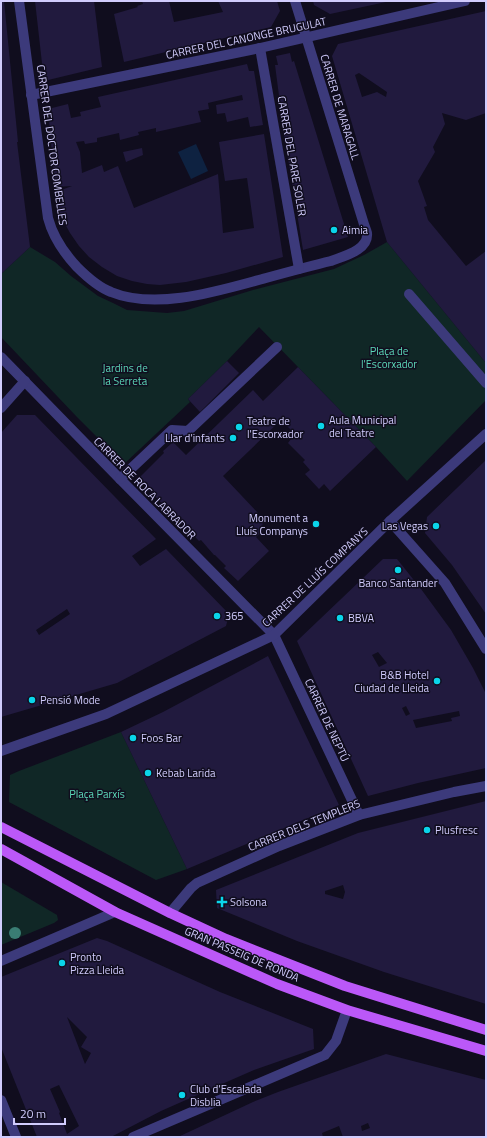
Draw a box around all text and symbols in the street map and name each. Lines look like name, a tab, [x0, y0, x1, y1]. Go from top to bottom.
street label: CARRER DEL CANONGE BRUGULAT	[164, 13, 328, 63]
street label: CARRER DE MARAGALL	[316, 52, 364, 163]
street label: CARRER DEL DOCTOR COMBELLES	[33, 63, 71, 227]
street label: CARRER DEL PARE SOLER	[274, 95, 310, 217]
place label: Aimia	[342, 222, 369, 238]
marker: Aimia	[329, 225, 339, 235]
park label: Plaça de l'Escorxador	[361, 343, 417, 372]
park label: Jardins de la Serreta	[102, 360, 148, 389]
place label: Aula Municipal del Teatre	[329, 412, 396, 441]
place label: Teatre de l'Escorxador	[247, 413, 303, 442]
marker: Aula Municipal del Teatre	[316, 421, 326, 431]
marker: Teatre de l'Escorxador	[234, 422, 244, 432]
place label: Llar d'infants	[165, 430, 225, 446]
street label: CARRER DE ROCA LABRADOR	[90, 433, 200, 543]
marker: Llar d'infants	[228, 433, 238, 443]
place label: Monument a Lluís Companys	[236, 510, 308, 539]
place label: Las Vegas	[382, 518, 428, 534]
marker: Monument a Lluís Companys	[311, 519, 321, 529]
marker: Las Vegas	[431, 521, 441, 531]
street label: CARRER DE LLUÍS COMPANYS	[258, 523, 372, 631]
marker: Banco Santander	[393, 565, 403, 575]
place label: Banco Santander	[359, 575, 438, 591]
place label: 365	[225, 608, 243, 624]
place label: BBVA	[348, 610, 375, 626]
marker: 365	[212, 611, 222, 621]
marker: BBVA	[335, 613, 345, 623]
place label: B&B Hotel Ciudad de Lleida	[354, 667, 429, 696]
street label: CARRER DE NEPTÚ	[301, 676, 353, 764]
marker: B&B Hotel Ciudad de Lleida	[432, 676, 442, 686]
place label: Pensió Mode	[40, 692, 101, 708]
marker: Pensió Mode	[27, 695, 37, 705]
place label: Foos Bar	[141, 730, 182, 746]
marker: Foos Bar	[128, 733, 138, 743]
place label: Kebab Larida	[156, 765, 216, 781]
marker: Kebab Larida	[143, 768, 153, 778]
park label: Plaça Parxís	[69, 786, 125, 802]
street label: CARRER DELS TEMPLERS	[245, 795, 363, 855]
place label: Plusfresc	[435, 822, 478, 838]
marker: Plusfresc	[422, 825, 432, 835]
place label: Solsona	[230, 894, 267, 910]
marker: Solsona	[217, 897, 227, 907]
street label: GRAN PASSEIG DE RONDA	[182, 923, 302, 986]
place label: Pronto Pizza Lleida	[70, 949, 124, 978]
marker: Pronto Pizza Lleida	[57, 958, 67, 968]
place label: Club d'Escalada Disblia	[190, 1081, 262, 1110]
marker: Club d'Escalada Disblia	[177, 1090, 187, 1100]
scale bar	[14, 1100, 65, 1126]
text: 20 m	[20, 1104, 46, 1123]

